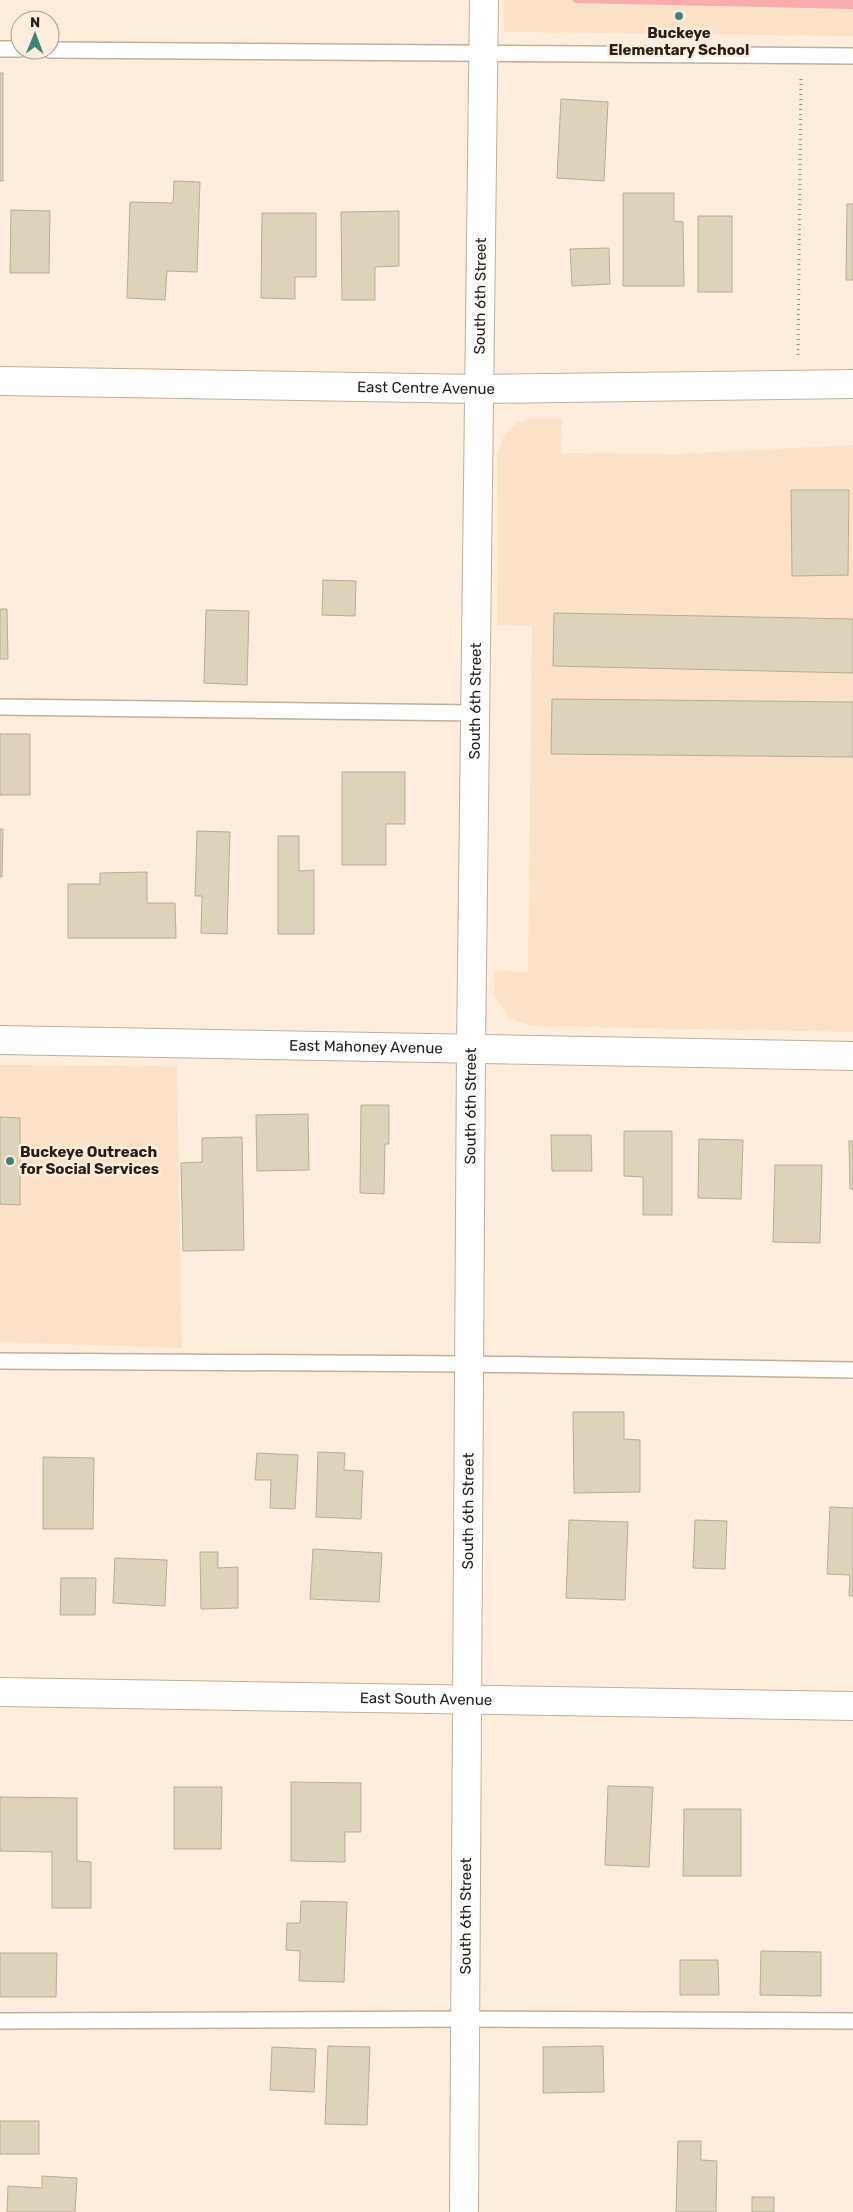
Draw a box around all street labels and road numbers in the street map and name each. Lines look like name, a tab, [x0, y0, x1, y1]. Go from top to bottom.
street label: South 6th Street	[471, 237, 490, 355]
street label: East Centre Avenue	[357, 378, 495, 398]
street label: South 6th Street	[466, 642, 485, 760]
street label: East Mahoney Avenue	[289, 1036, 443, 1057]
street label: South 6th Street	[461, 1047, 480, 1165]
street label: South 6th Street	[459, 1452, 478, 1570]
street label: East South Avenue	[360, 1689, 492, 1709]
street label: South 6th Street	[456, 1857, 475, 1974]

